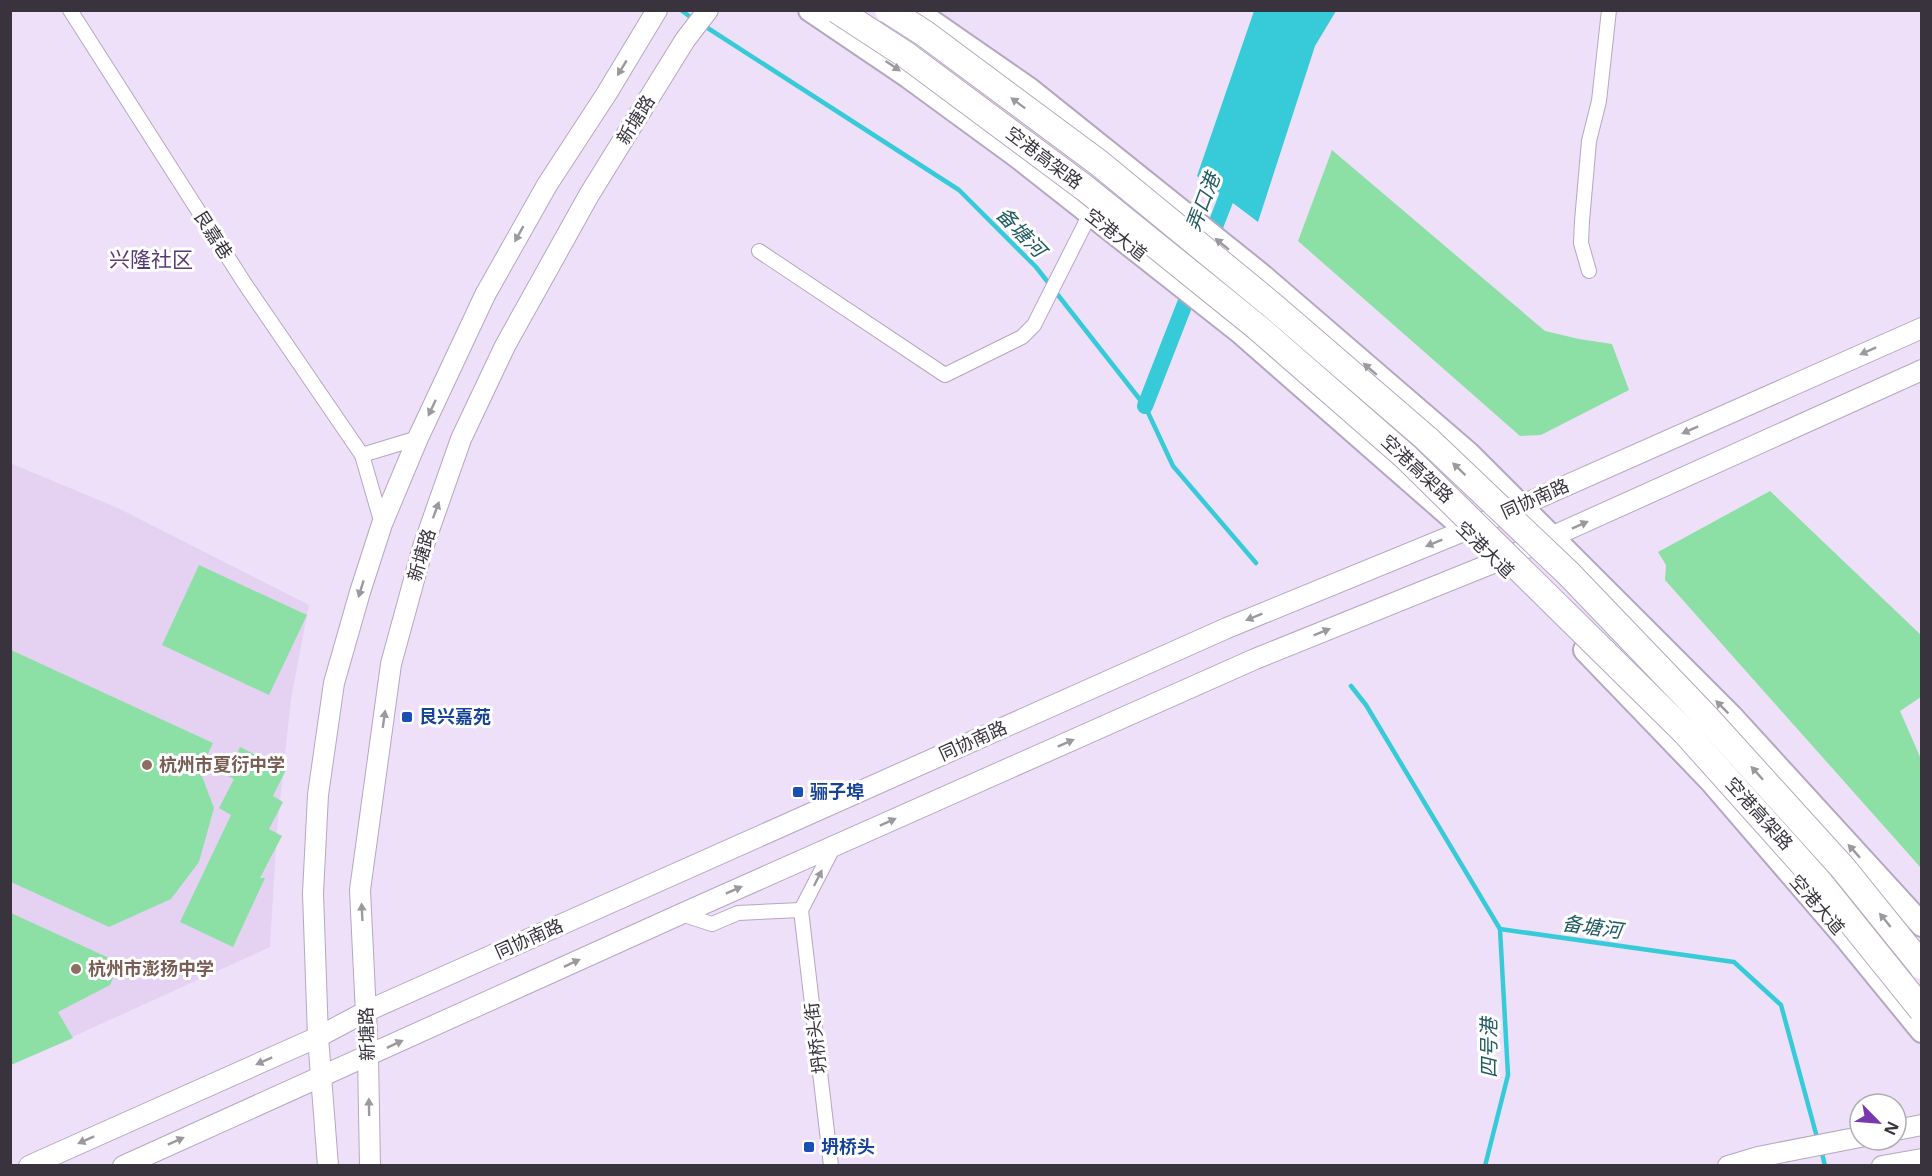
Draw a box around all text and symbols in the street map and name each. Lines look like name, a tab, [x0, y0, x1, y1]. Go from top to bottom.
one-way arrow	[616, 60, 627, 76]
one-way arrow	[885, 60, 901, 72]
street label: 新塘路	[611, 90, 660, 149]
one-way arrow	[1011, 97, 1027, 109]
street label: 空港高架路	[1001, 121, 1088, 194]
water label: 弄口港	[1179, 166, 1227, 235]
water label: 备塘河	[991, 201, 1055, 265]
street label: 空港大道	[1081, 203, 1152, 266]
street label: 艮嘉巷	[189, 205, 239, 264]
one-way arrow	[514, 226, 524, 243]
one-way arrow	[1214, 237, 1230, 250]
district label: 兴隆社区	[109, 245, 193, 273]
one-way arrow	[1859, 347, 1877, 357]
one-way arrow	[1362, 362, 1377, 375]
one-way arrow	[427, 399, 436, 416]
one-way arrow	[1680, 425, 1698, 435]
street label: 空港高架路	[1377, 429, 1459, 508]
one-way arrow	[1451, 462, 1466, 476]
street label: 同协南路	[1497, 472, 1572, 524]
one-way arrow	[432, 501, 442, 519]
street label: 空港大道	[1451, 516, 1520, 583]
one-way arrow	[1571, 520, 1588, 529]
street label: 新塘路	[402, 525, 440, 584]
one-way arrow	[1425, 538, 1443, 548]
one-way arrow	[356, 580, 365, 598]
one-way arrow	[1245, 613, 1263, 622]
one-way arrow	[1313, 626, 1331, 636]
one-way arrow	[1715, 700, 1730, 714]
place label: 艮兴嘉苑	[419, 704, 491, 728]
one-way arrow	[379, 709, 388, 728]
marker: 艮兴嘉苑	[400, 710, 414, 724]
street label: 同协南路	[935, 714, 1010, 766]
one-way arrow	[1058, 738, 1075, 747]
place label: 杭州市夏衍中学	[159, 752, 285, 776]
marker: 杭州市夏衍中学	[140, 758, 154, 772]
one-way arrow	[1751, 766, 1764, 781]
street label: 空港高架路	[1721, 772, 1799, 855]
place label: 骊子埠	[810, 779, 864, 803]
marker: 骊子埠	[791, 785, 805, 799]
one-way arrow	[879, 817, 897, 826]
one-way arrow	[1847, 843, 1861, 858]
one-way arrow	[813, 869, 823, 886]
street label: 空港大道	[1785, 869, 1850, 939]
one-way arrow	[726, 886, 743, 895]
one-way arrow	[357, 903, 366, 922]
water label: 备塘河	[1560, 909, 1628, 945]
street label: 同协南路	[491, 912, 566, 964]
one-way arrow	[1878, 912, 1891, 928]
place label: 杭州市澎扬中学	[88, 956, 214, 980]
one-way arrow	[564, 959, 581, 968]
marker: 杭州市澎扬中学	[69, 962, 83, 976]
street label: 坍桥头街	[799, 1001, 831, 1075]
street label: 新塘路	[353, 1007, 379, 1061]
water label: 四号港	[1475, 1015, 1502, 1078]
one-way arrow	[386, 1040, 403, 1049]
one-way arrow	[255, 1056, 273, 1066]
north arrow	[1848, 1092, 1908, 1152]
one-way arrow	[364, 1098, 374, 1117]
text: N	[1879, 1118, 1904, 1139]
place label: 坍桥头	[821, 1134, 875, 1158]
one-way arrow	[77, 1135, 95, 1145]
one-way arrow	[168, 1137, 185, 1146]
marker: 坍桥头	[802, 1140, 816, 1154]

